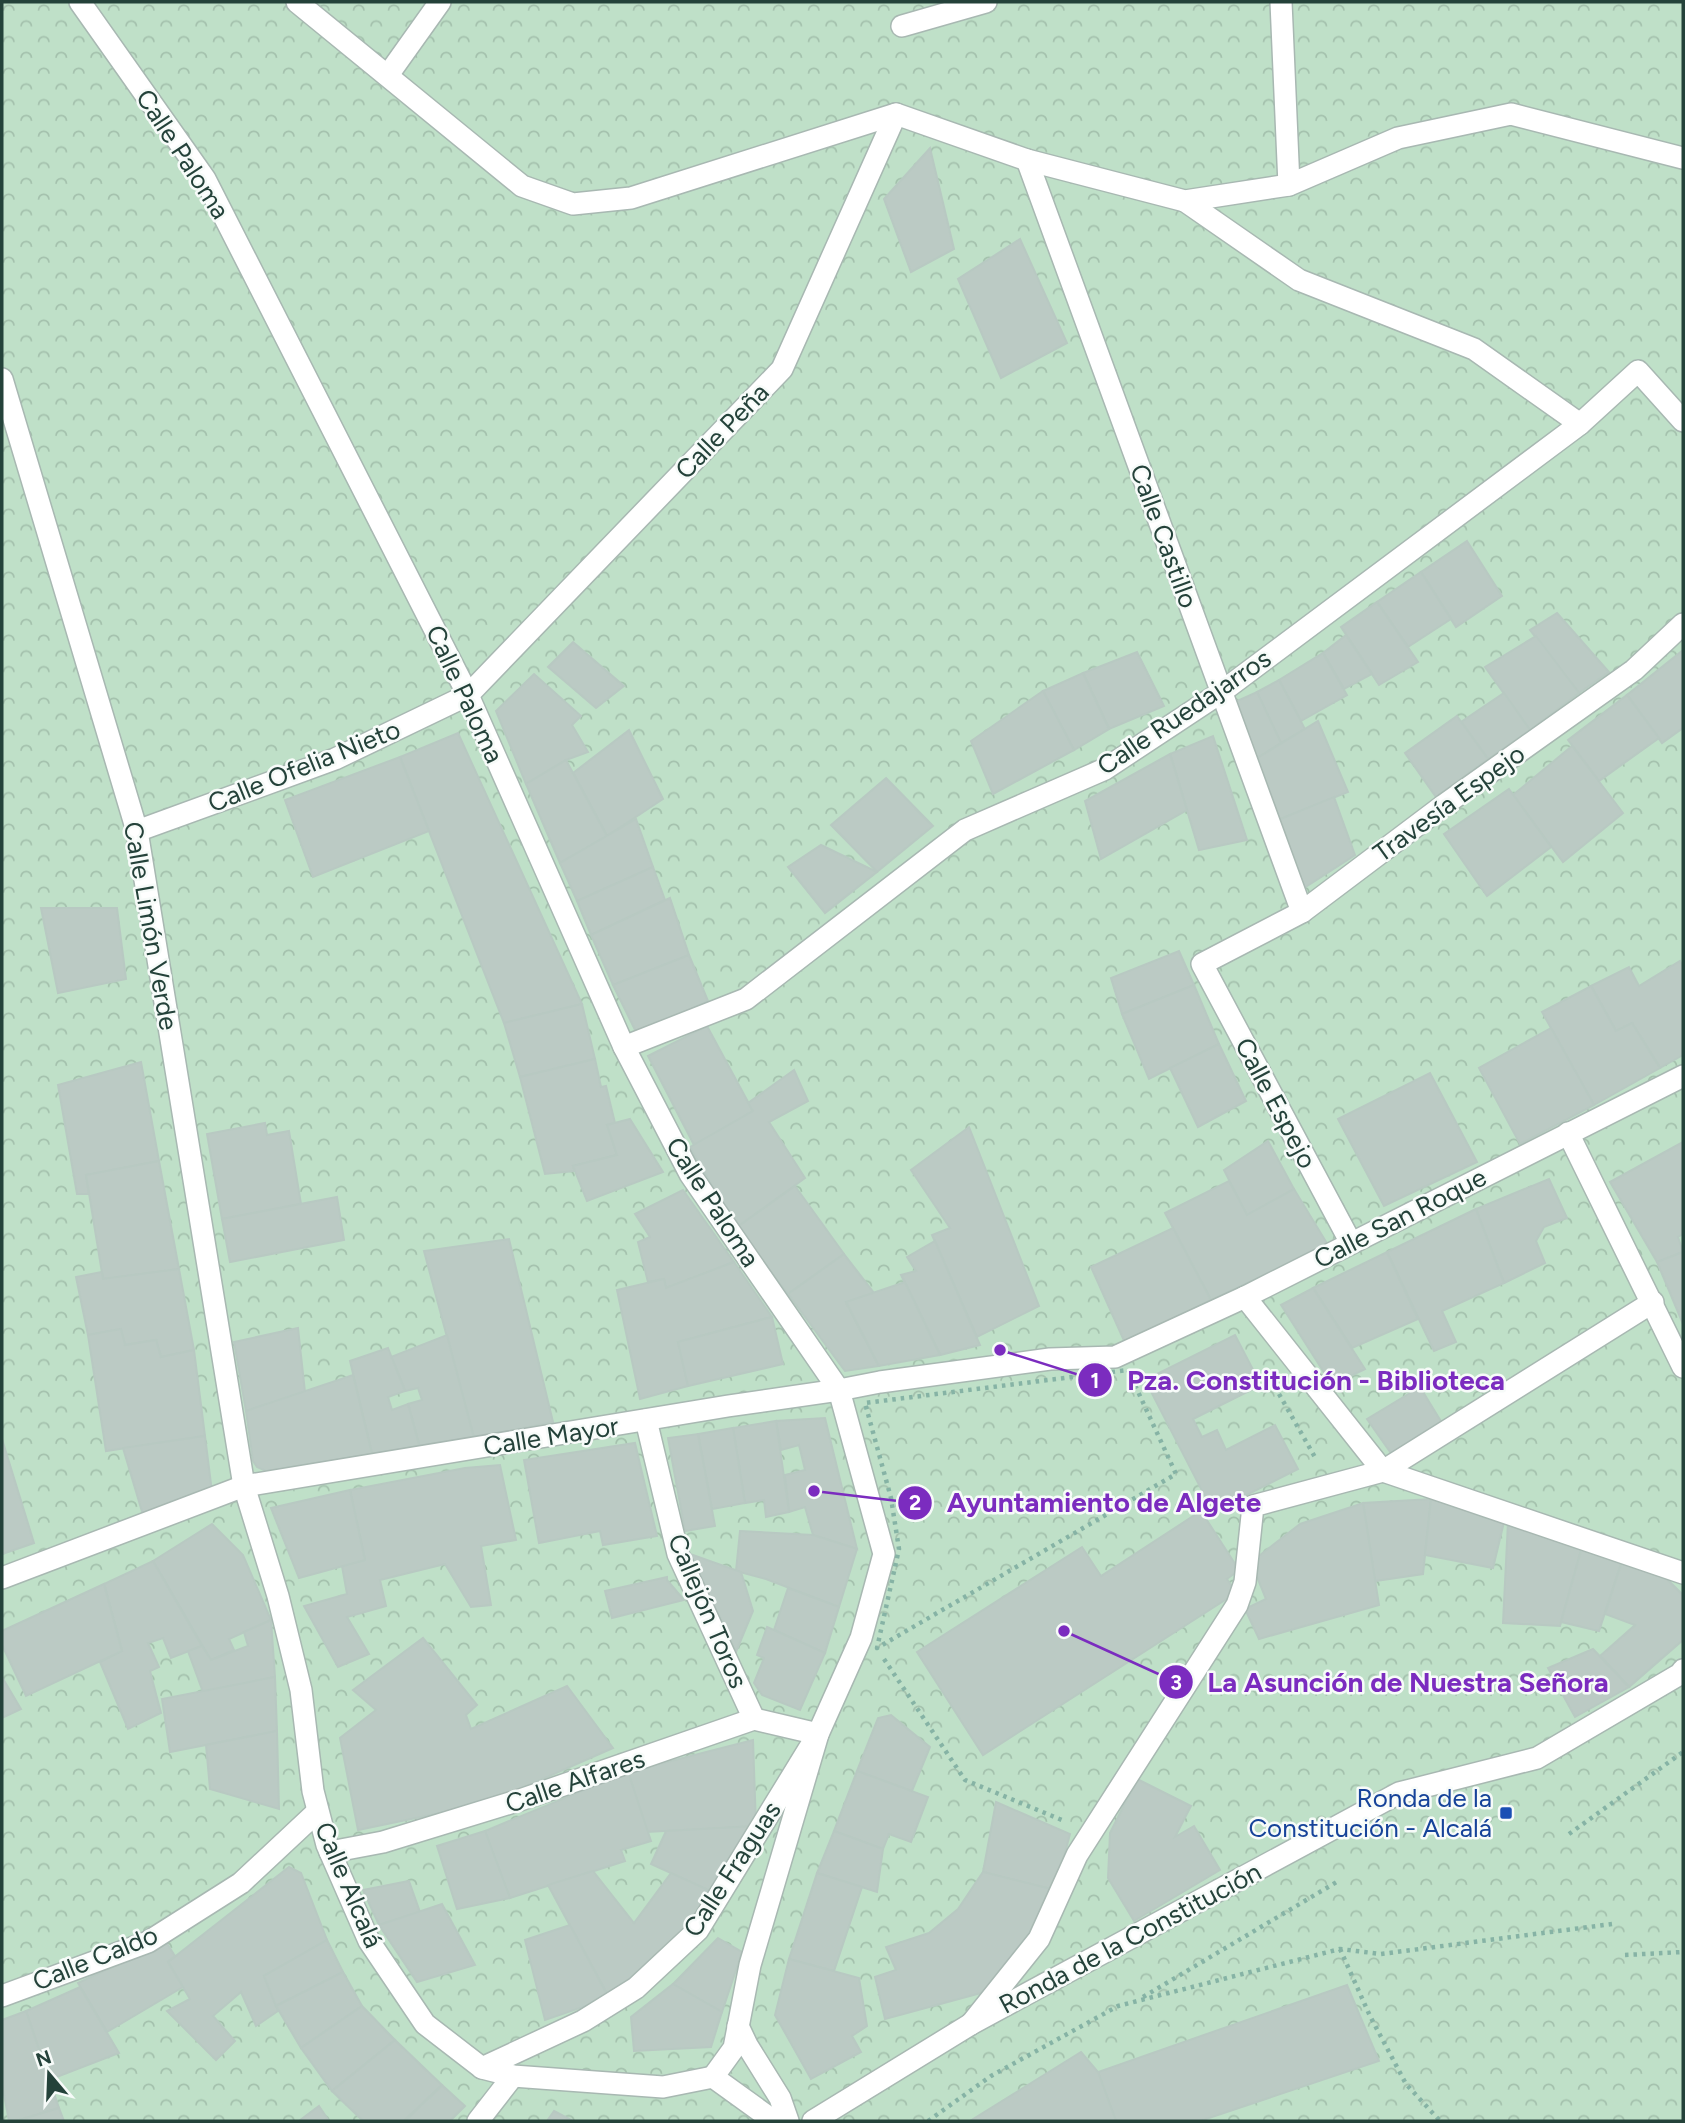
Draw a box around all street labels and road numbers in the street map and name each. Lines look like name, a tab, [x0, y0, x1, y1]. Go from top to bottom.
street label: Calle Paloma	[129, 83, 237, 225]
street label: Calle Peña	[669, 376, 775, 486]
street label: Calle Castillo	[1123, 460, 1205, 612]
street label: Calle Paloma	[419, 620, 511, 768]
street label: Calle Ruedajarros	[1091, 642, 1277, 782]
street label: Calle Ofelia Nieto	[203, 713, 405, 819]
street label: Travesía Espejo	[1367, 737, 1531, 869]
street label: Calle Limón Verde	[117, 819, 185, 1033]
street label: Calle Espejo	[1228, 1032, 1324, 1174]
street label: Calle Paloma	[659, 1131, 767, 1273]
street label: Calle San Roque	[1308, 1161, 1492, 1275]
street label: Calle Mayor	[481, 1409, 621, 1462]
street label: Callejón Toros	[661, 1529, 755, 1693]
street label: Calle Alfares	[501, 1742, 649, 1820]
street label: Calle Fraguas	[676, 1795, 788, 1943]
street label: Calle Alcalá	[308, 1817, 390, 1953]
street label: Ronda de la Constitución	[993, 1855, 1267, 2021]
street label: Calle Caldo	[28, 1918, 162, 1998]

